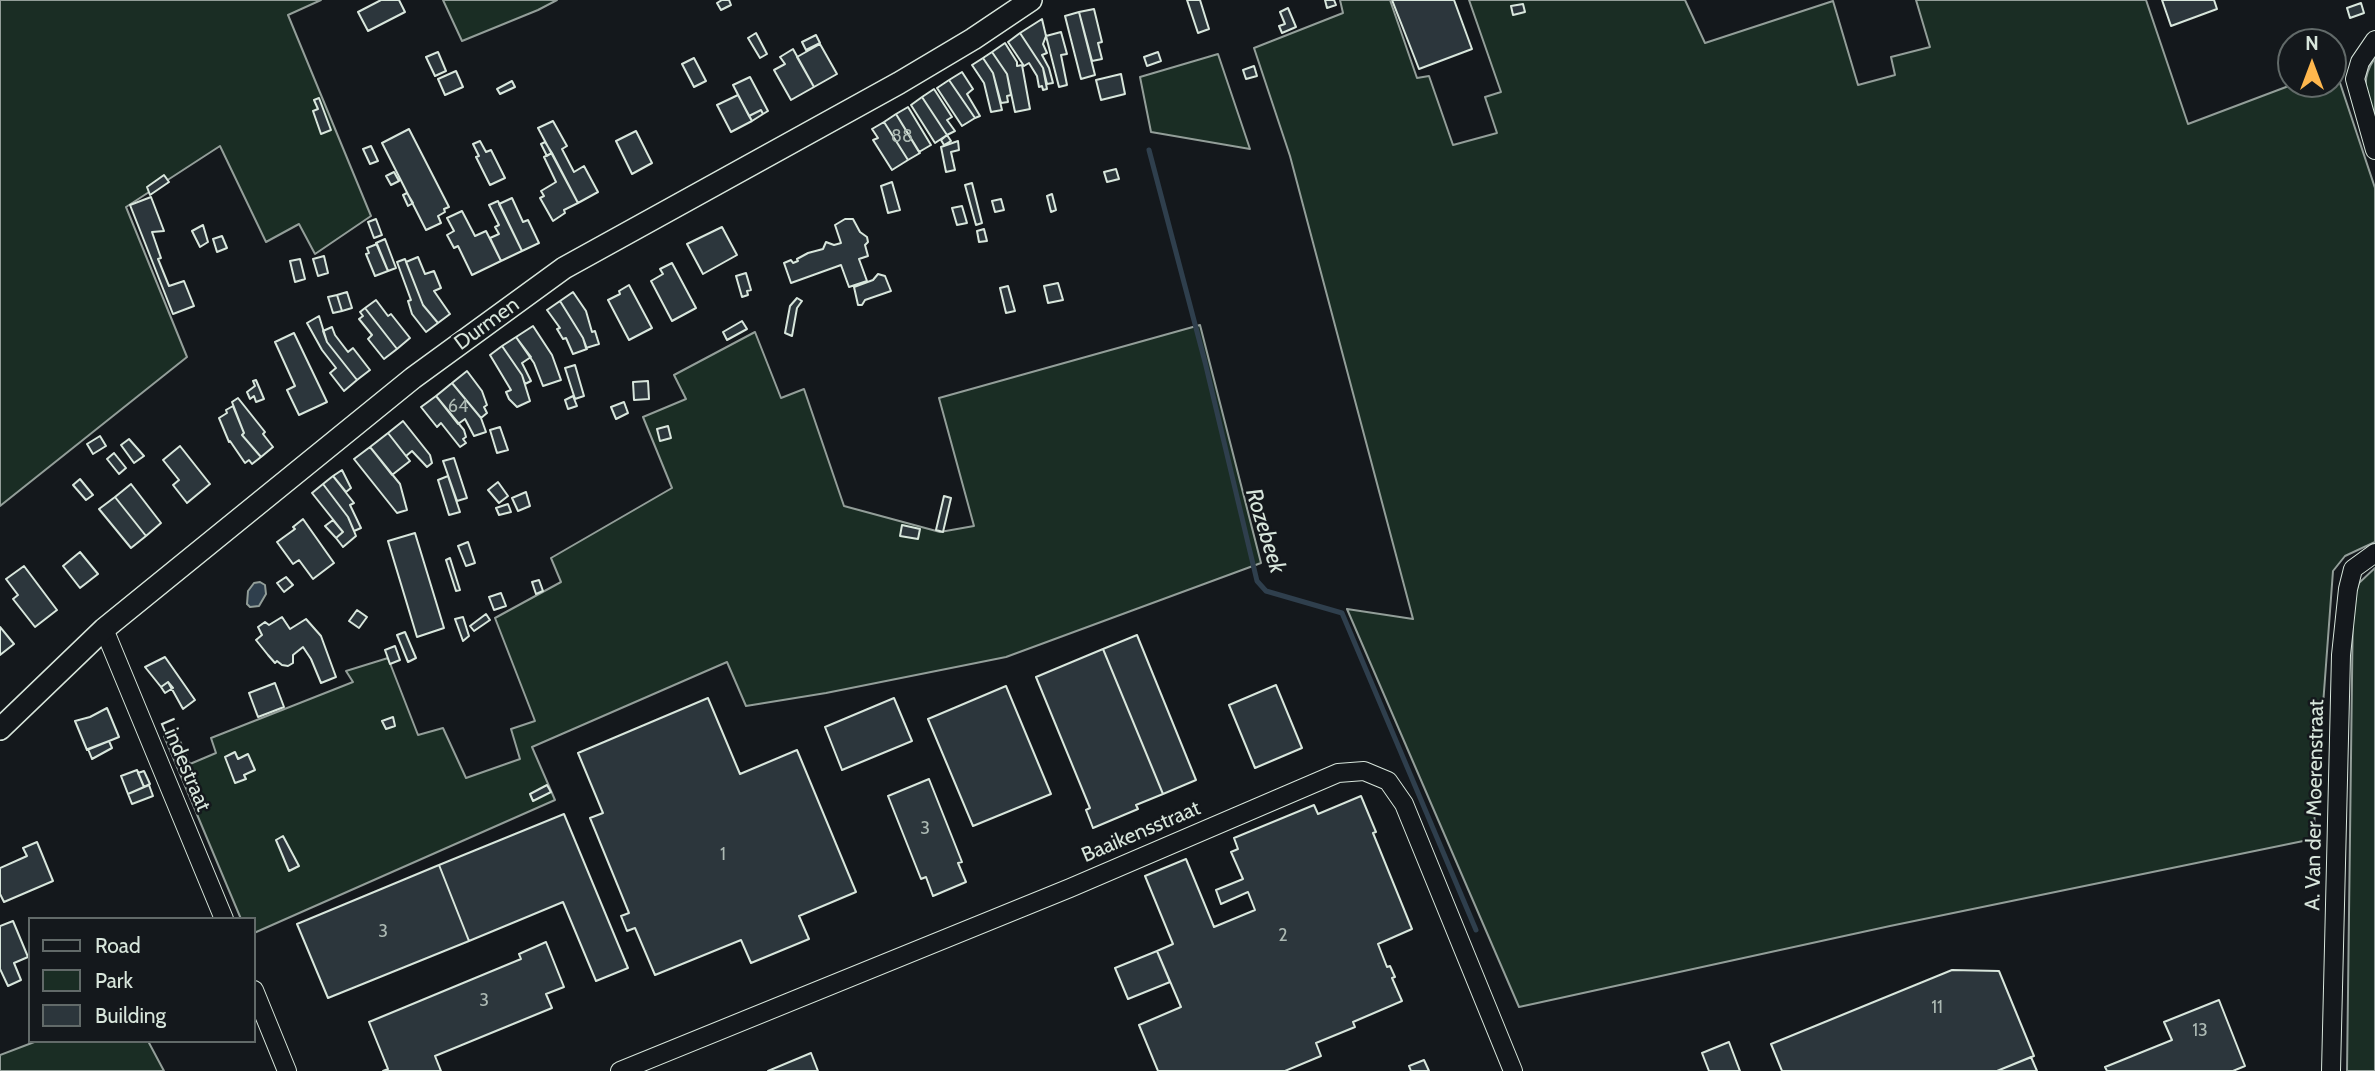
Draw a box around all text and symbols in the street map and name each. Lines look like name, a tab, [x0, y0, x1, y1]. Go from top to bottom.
north arrow	[2277, 28, 2347, 98]
text: N	[2305, 32, 2319, 55]
house number: 88	[891, 126, 913, 148]
street label: Durmen	[450, 292, 524, 356]
house number: 64	[448, 396, 468, 418]
water label: Rozebeek	[1239, 485, 1291, 577]
street label: A. Van der Moerenstraat	[2301, 699, 2329, 911]
street label: Lindestraat	[154, 715, 216, 815]
street label: Baaikensstraat	[1078, 796, 1204, 868]
house number: 3	[920, 818, 930, 840]
house number: 1	[720, 844, 726, 866]
legend	[28, 917, 256, 1043]
house number: 3	[378, 921, 388, 943]
house number: 2	[1278, 925, 1288, 947]
text: Road	[95, 933, 141, 958]
text: Park	[95, 968, 133, 993]
house number: 3	[479, 990, 489, 1012]
house number: 11	[1931, 997, 1943, 1019]
text: Building	[95, 1003, 166, 1028]
house number: 13	[2192, 1020, 2208, 1042]

